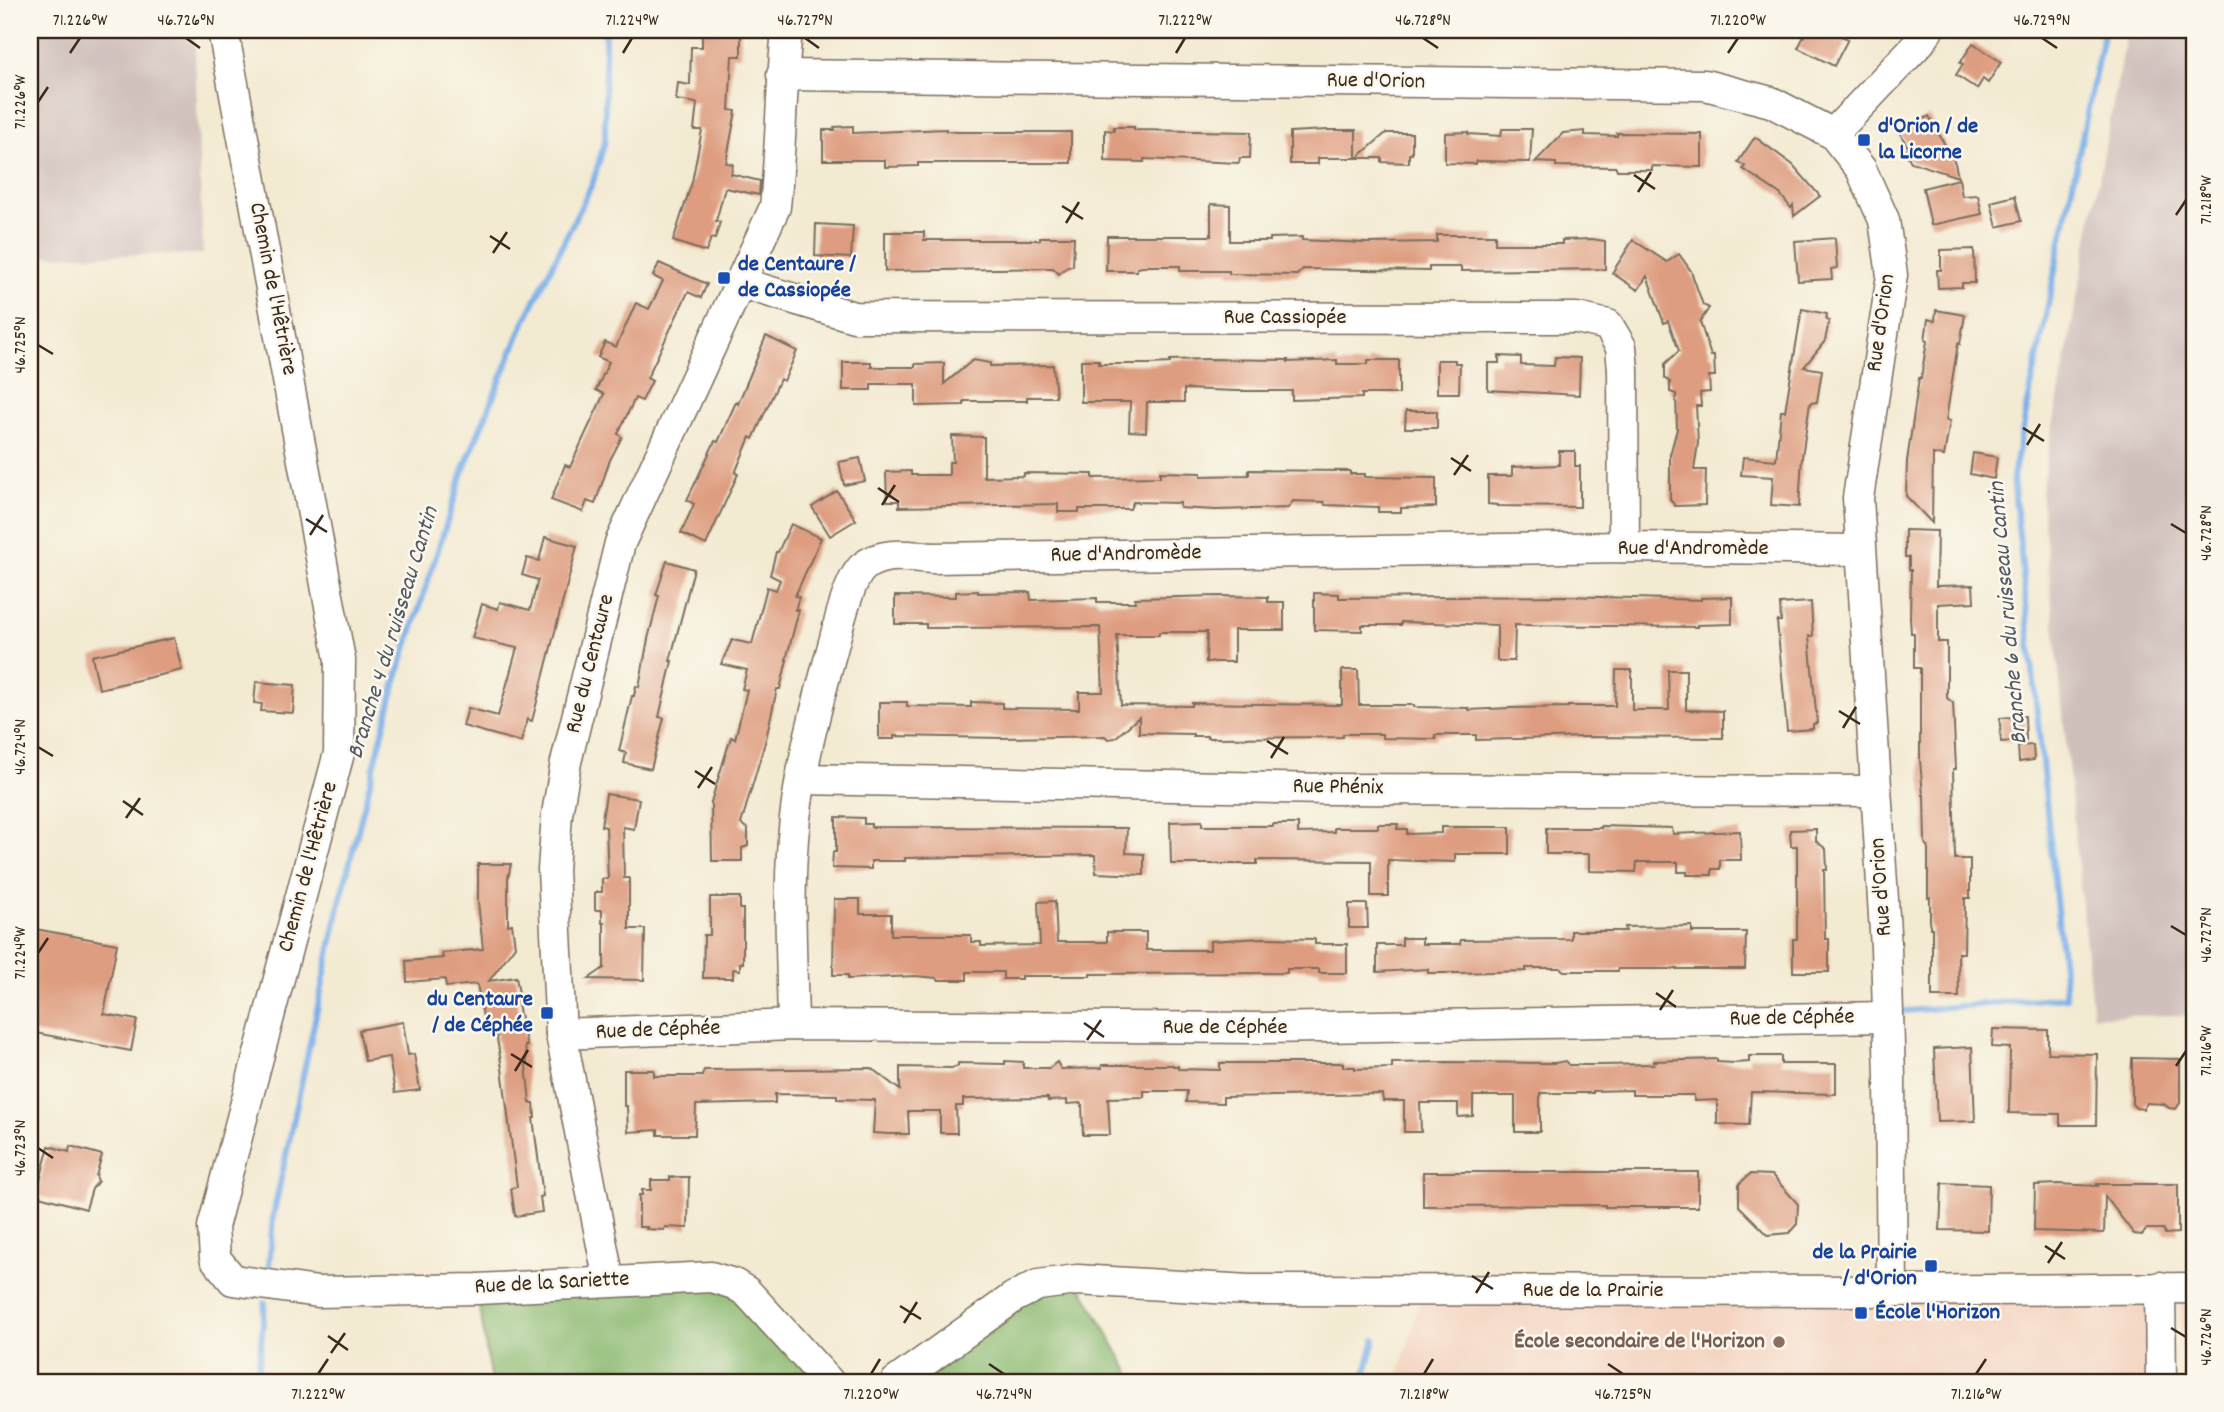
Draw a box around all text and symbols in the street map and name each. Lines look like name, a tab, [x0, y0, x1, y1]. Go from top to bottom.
text: 71.226°W	[53, 9, 108, 34]
text: 46.726°N	[157, 9, 215, 34]
text: 71.224°W	[605, 9, 659, 34]
text: 46.727°N	[777, 9, 833, 34]
text: 71.222°W	[1158, 9, 1212, 34]
text: 46.728°N	[1395, 9, 1451, 34]
text: 71.220°W	[1710, 9, 1766, 34]
text: 46.729°N	[2014, 9, 2070, 34]
street label: Rue d'Orion	[1326, 65, 1426, 99]
text: 71.226°W	[9, 74, 34, 129]
place label: d'Orion / de la Licorne	[1878, 111, 1978, 170]
marker: d'Orion / de la Licorne	[1856, 132, 1872, 148]
text: 71.218°W	[2195, 175, 2220, 224]
street label: Chemin de l'Hêtrière	[239, 200, 305, 378]
place label: de Centaure / de Cassiopée	[738, 249, 856, 308]
marker: de Centaure / de Cassiopée	[716, 270, 732, 286]
street label: Rue d'Orion	[1859, 272, 1905, 374]
street label: Rue Cassiopée	[1223, 302, 1347, 335]
text: 46.725°N	[9, 316, 34, 374]
water label: Branche 6 du ruisseau Cantin	[1980, 479, 2037, 746]
water label: Branche 4 du ruisseau Cantin	[339, 502, 449, 763]
text: 46.728°N	[2195, 505, 2220, 561]
street label: Rue d'Andromède	[1617, 533, 1769, 566]
street label: Rue d'Andromède	[1050, 537, 1202, 573]
street label: Rue du Centaure	[558, 591, 624, 737]
text: 46.724°N	[9, 719, 34, 775]
street label: Rue Phénix	[1292, 771, 1384, 805]
street label: Chemin de l'Hêtrière	[270, 778, 348, 956]
street label: Rue d'Orion	[1862, 837, 1902, 937]
text: 46.727°N	[2195, 907, 2220, 963]
text: 71.224°W	[9, 926, 34, 980]
place label: du Centaure / de Céphée	[427, 984, 533, 1043]
street label: Rue de Céphée	[1729, 1001, 1855, 1037]
marker: du Centaure / de Céphée	[539, 1005, 555, 1021]
street label: Rue de Céphée	[595, 1012, 721, 1050]
street label: Rue de Céphée	[1162, 1012, 1288, 1045]
text: 71.216°W	[2195, 1025, 2220, 1076]
text: 46.723°N	[9, 1120, 34, 1176]
place label: de la Prairie / d'Orion	[1812, 1237, 1917, 1296]
marker: de la Prairie / d'Orion	[1923, 1258, 1939, 1274]
street label: Rue de la Sariette	[474, 1263, 630, 1305]
street label: Rue de la Prairie	[1522, 1275, 1664, 1308]
place label: École l'Horizon	[1875, 1297, 2001, 1330]
marker: École l'Horizon	[1853, 1305, 1869, 1321]
text: 46.726°N	[2195, 1308, 2220, 1366]
place label: École secondaire de l'Horizon	[1514, 1326, 1765, 1359]
marker: École secondaire de l'Horizon	[1771, 1334, 1787, 1350]
text: 71.222°W	[291, 1383, 345, 1408]
text: 71.220°W	[843, 1383, 899, 1408]
text: 46.724°N	[976, 1383, 1032, 1408]
text: 71.218°W	[1400, 1383, 1449, 1408]
text: 46.725°N	[1594, 1383, 1652, 1408]
text: 71.216°W	[1951, 1383, 2002, 1408]

